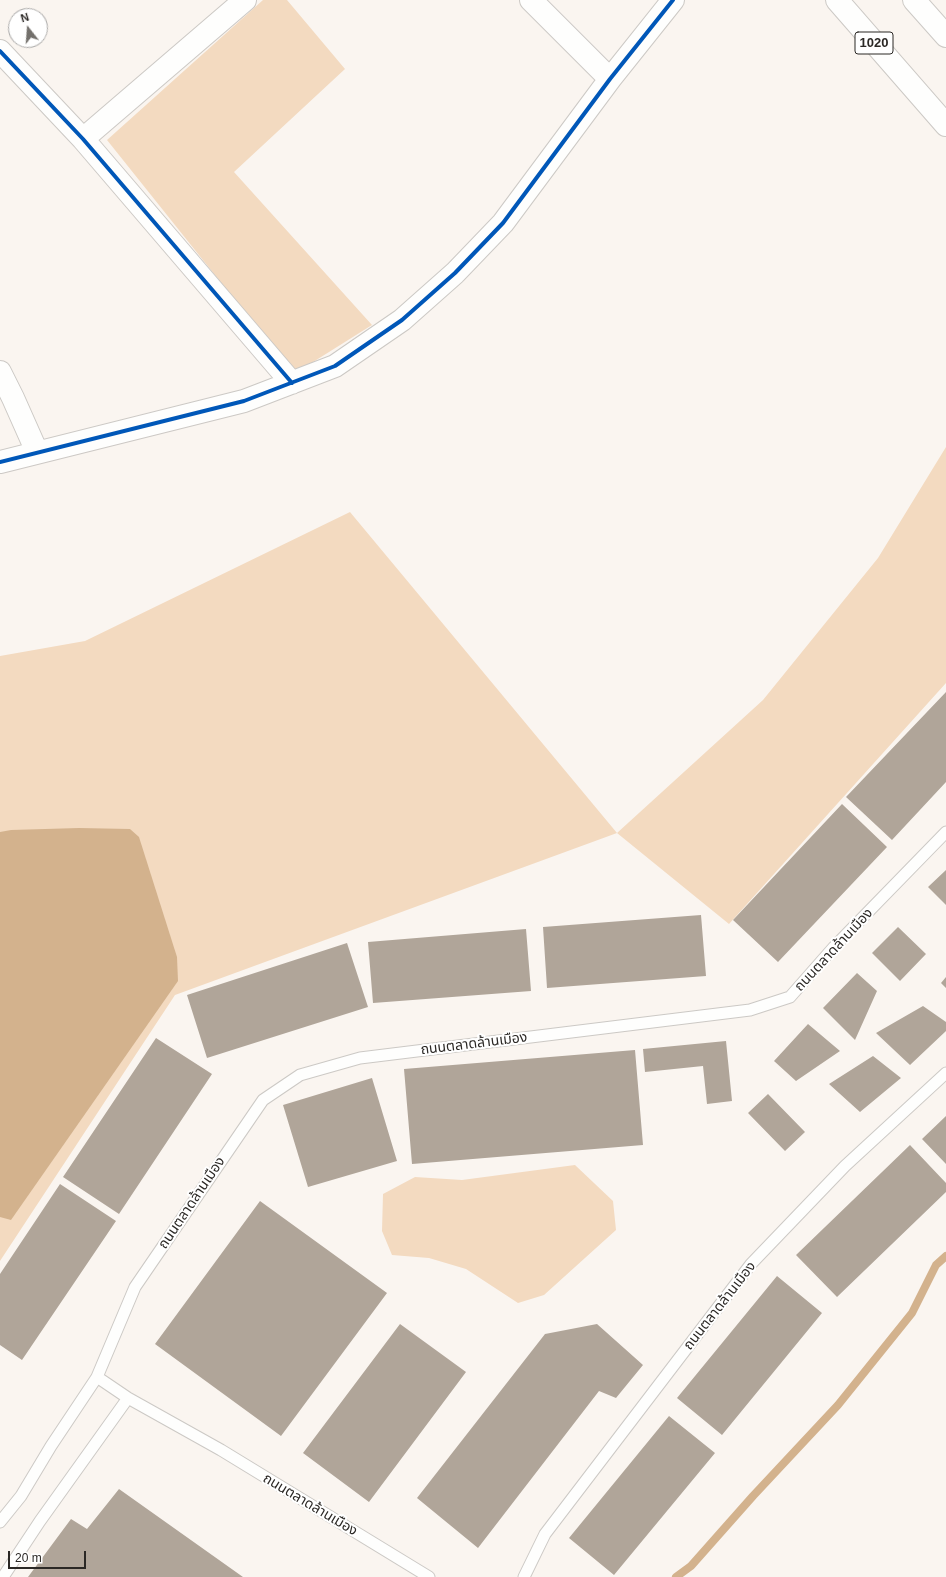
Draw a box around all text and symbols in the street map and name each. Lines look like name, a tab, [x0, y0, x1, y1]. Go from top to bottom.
north arrow	[8, 8, 48, 48]
text: N	[19, 11, 30, 24]
road number: 1020	[855, 32, 893, 54]
street label: ถนนตลาดล้านเมือง	[791, 905, 877, 995]
street label: ถนนตลาดล้านเมือง	[420, 1029, 528, 1059]
street label: ถนนตลาดล้านเมือง	[155, 1154, 229, 1252]
street label: ถนนตลาดล้านเมือง	[680, 1259, 760, 1353]
street label: ถนนตลาดล้านเมือง	[260, 1470, 360, 1540]
scale bar	[10, 1543, 88, 1569]
text: 20 m	[15, 1551, 42, 1565]

